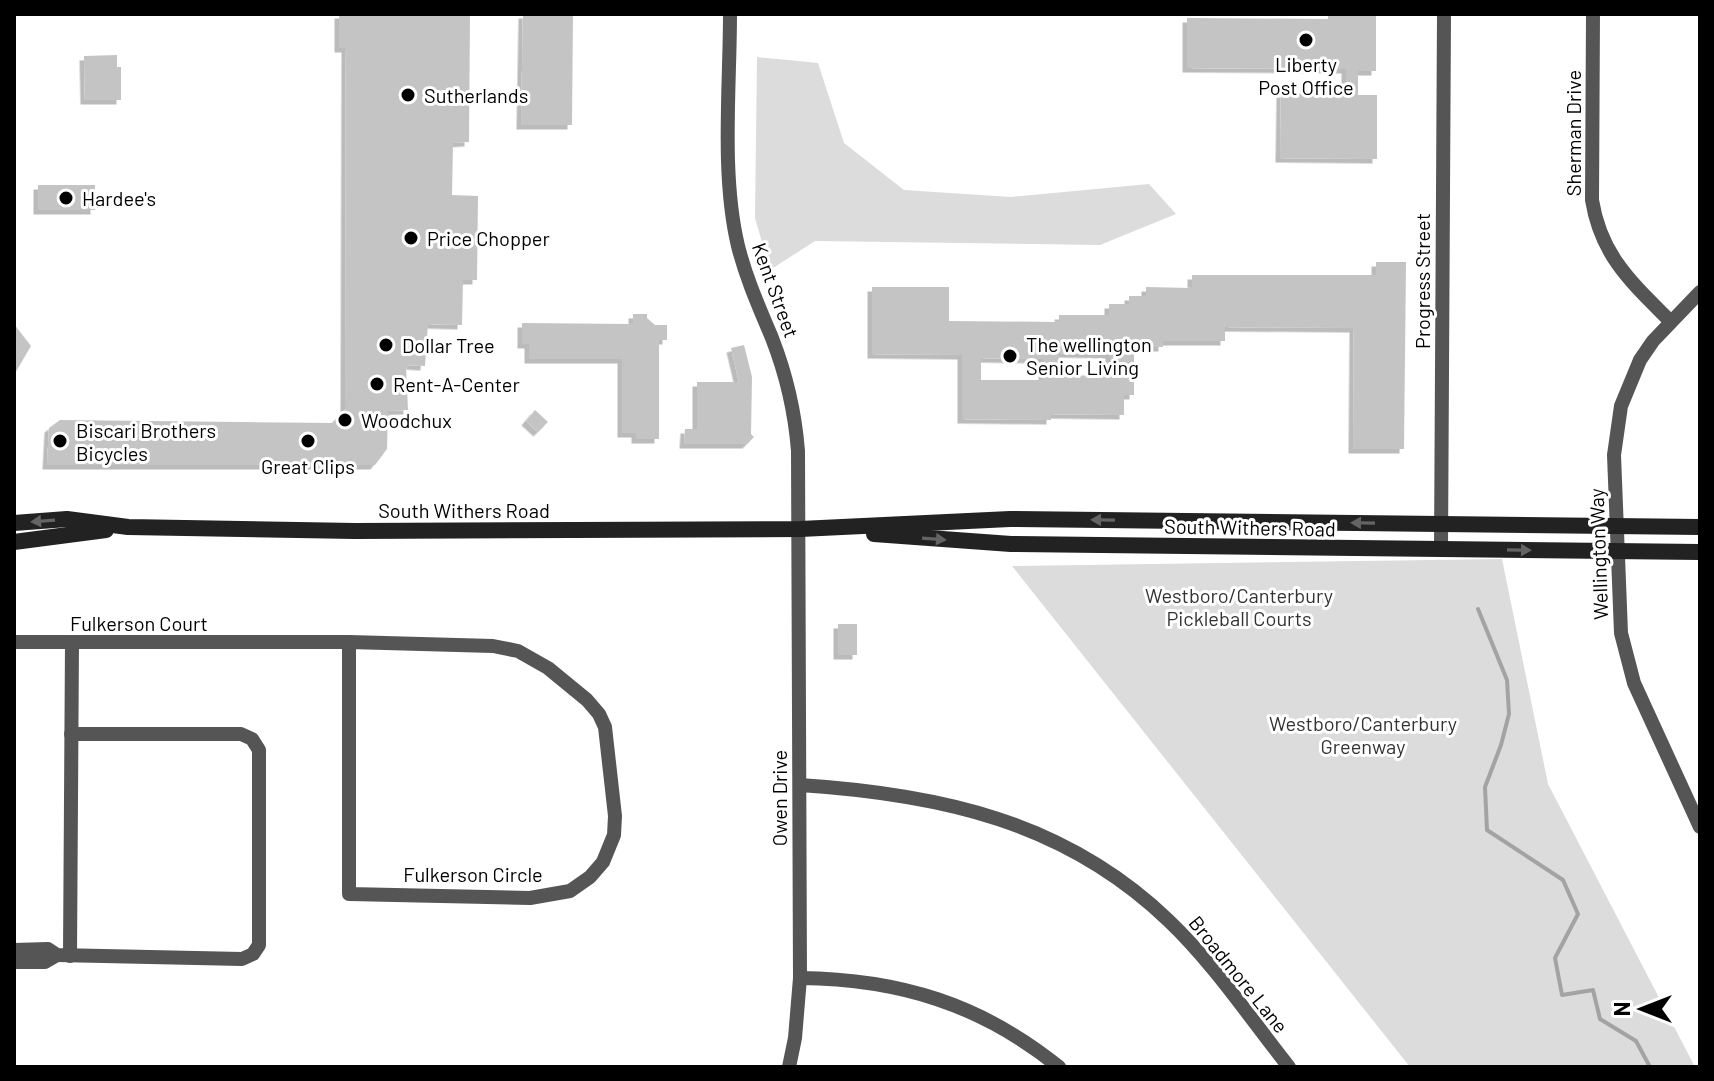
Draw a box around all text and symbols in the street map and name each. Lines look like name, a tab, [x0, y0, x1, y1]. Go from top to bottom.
marker: Liberty Post Office	[1297, 31, 1315, 49]
place label: Liberty Post Office	[1258, 52, 1354, 99]
street label: Sherman Drive	[1561, 70, 1585, 196]
place label: Sutherlands	[424, 83, 528, 107]
marker: Sutherlands	[399, 86, 417, 104]
place label: Hardee's	[82, 186, 156, 210]
marker: Hardee's	[57, 189, 75, 207]
street label: Progress Street	[1410, 213, 1434, 349]
place label: Price Chopper	[427, 226, 550, 250]
marker: Price Chopper	[402, 229, 420, 247]
street label: Kent Street	[748, 239, 804, 341]
place label: The wellington Senior Living	[1026, 332, 1152, 379]
place label: Dollar Tree	[402, 333, 495, 357]
marker: Dollar Tree	[377, 336, 395, 354]
marker: The wellington Senior Living	[1001, 347, 1019, 365]
place label: Rent-A-Center	[393, 372, 520, 396]
marker: Rent-A-Center	[368, 375, 386, 393]
place label: Woodchux	[361, 408, 452, 432]
marker: Woodchux	[336, 411, 354, 429]
place label: Biscari Brothers Bicycles	[76, 418, 216, 465]
marker: Biscari Brothers Bicycles	[51, 432, 69, 450]
marker: Great Clips	[299, 432, 317, 450]
place label: Great Clips	[261, 454, 355, 478]
street label: Wellington Way	[1584, 488, 1612, 620]
street label: South Withers Road	[378, 498, 550, 522]
one-way arrow	[1090, 513, 1115, 526]
street label: South Withers Road	[1164, 514, 1336, 540]
one-way arrow	[30, 515, 55, 528]
one-way arrow	[1350, 516, 1375, 529]
one-way arrow	[922, 533, 947, 546]
one-way arrow	[1507, 544, 1532, 556]
park label: Westboro/Canterbury Pickleball Courts	[1145, 583, 1333, 630]
street label: Fulkerson Court	[70, 611, 208, 635]
park label: Westboro/Canterbury Greenway	[1269, 711, 1457, 758]
street label: Owen Drive	[767, 750, 791, 846]
street label: Fulkerson Circle	[403, 862, 543, 886]
street label: Broadmore Lane	[1184, 911, 1294, 1037]
north arrow	[1602, 969, 1682, 1049]
text: N	[1608, 1002, 1634, 1016]

